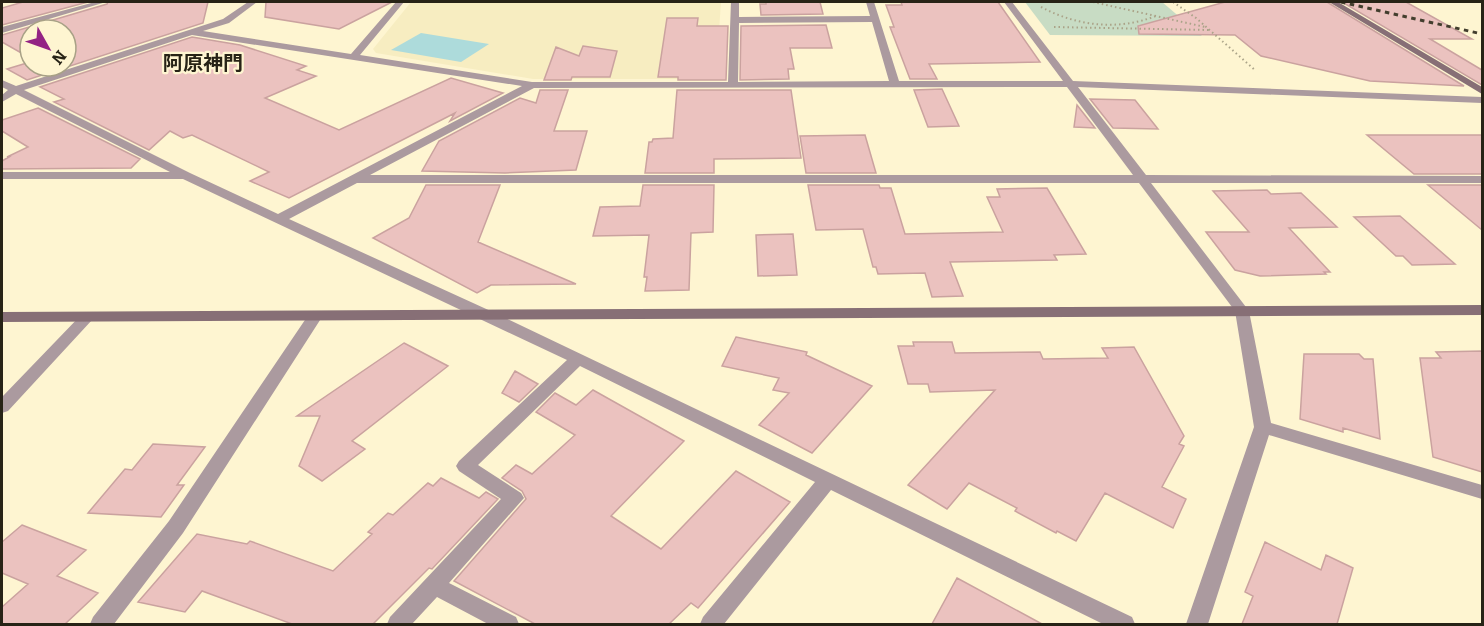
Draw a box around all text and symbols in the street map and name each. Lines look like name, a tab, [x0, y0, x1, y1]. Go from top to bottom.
north arrow	[18, 18, 78, 78]
text: N	[48, 46, 70, 68]
district label: 阿原神門	[163, 51, 243, 75]

